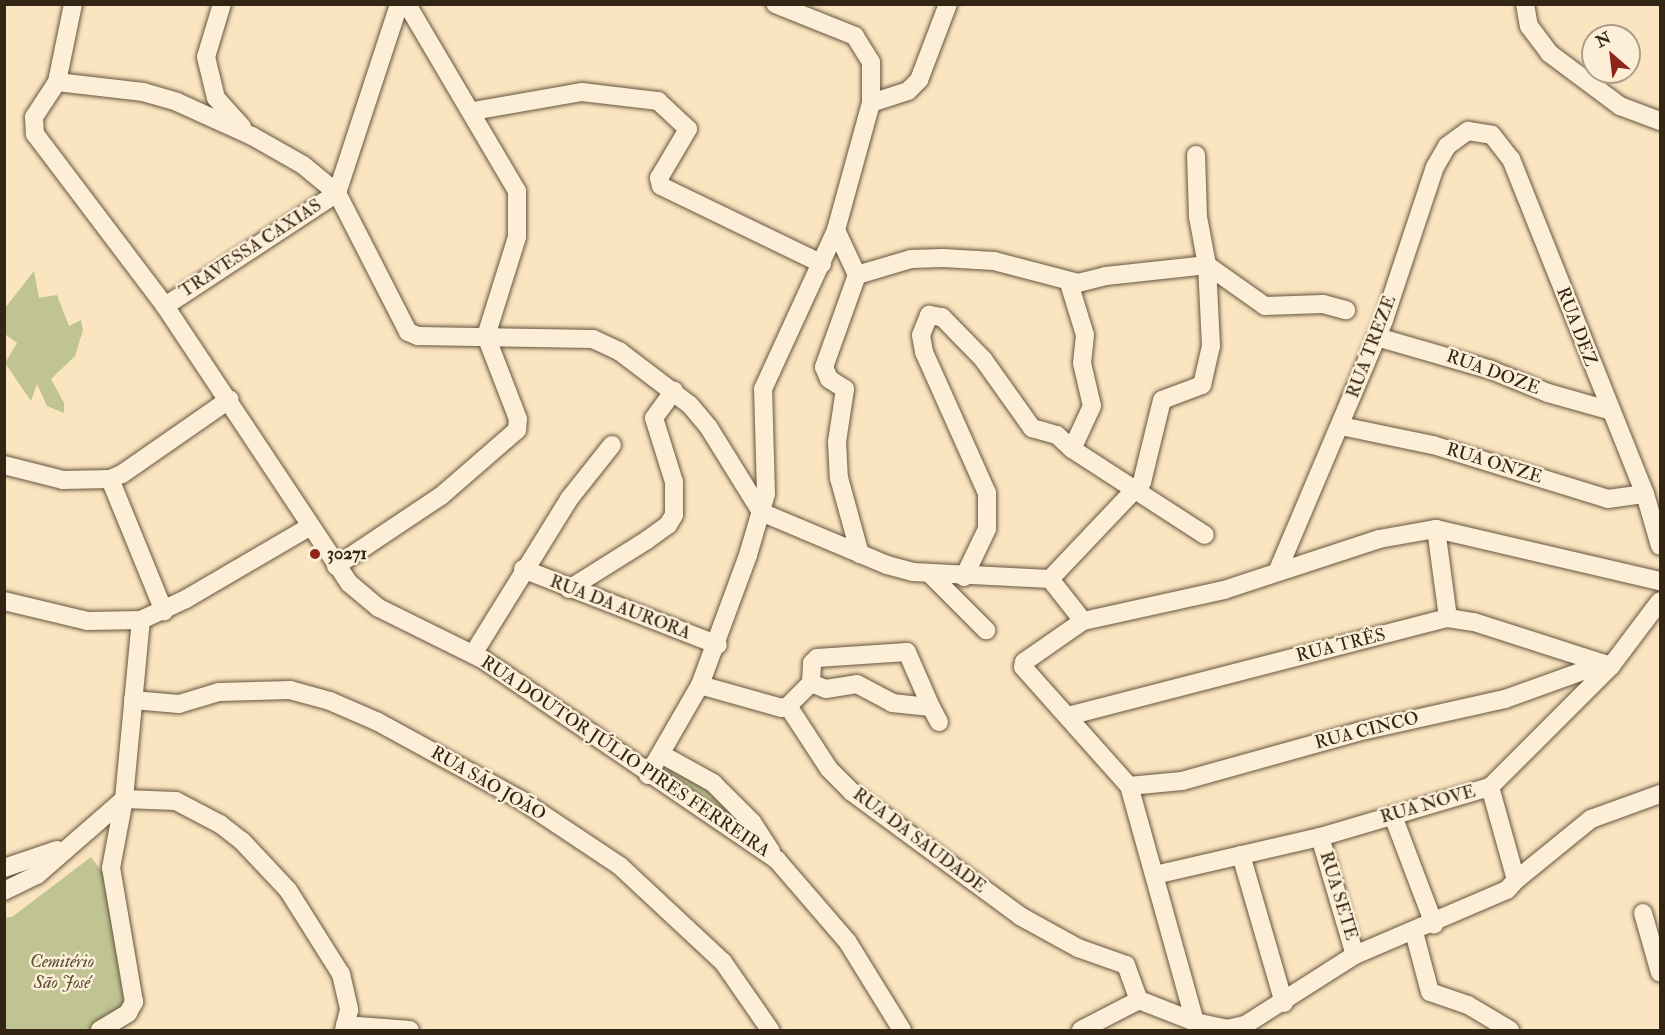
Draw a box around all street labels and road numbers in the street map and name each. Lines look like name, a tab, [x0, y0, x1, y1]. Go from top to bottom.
street label: TRAVESSA CAXIAS	[176, 195, 326, 303]
street label: RUA DEZ	[1551, 284, 1601, 370]
street label: RUA TREZE	[1343, 293, 1401, 401]
street label: RUA DOZE	[1443, 346, 1543, 400]
street label: RUA ONZE	[1443, 439, 1545, 489]
street label: RUA DA AURORA	[546, 571, 694, 645]
street label: RUA TRÊS	[1294, 624, 1388, 668]
street label: RUA DOUTOR JÚLIO PIRES FERREIRA	[476, 652, 774, 862]
street label: RUA CINCO	[1313, 708, 1421, 754]
street label: RUA SÃO JOÃO	[427, 742, 549, 826]
street label: RUA NOVE	[1378, 781, 1478, 829]
street label: RUA DA SAUDADE	[848, 784, 990, 898]
street label: RUA SETE	[1314, 849, 1362, 943]

